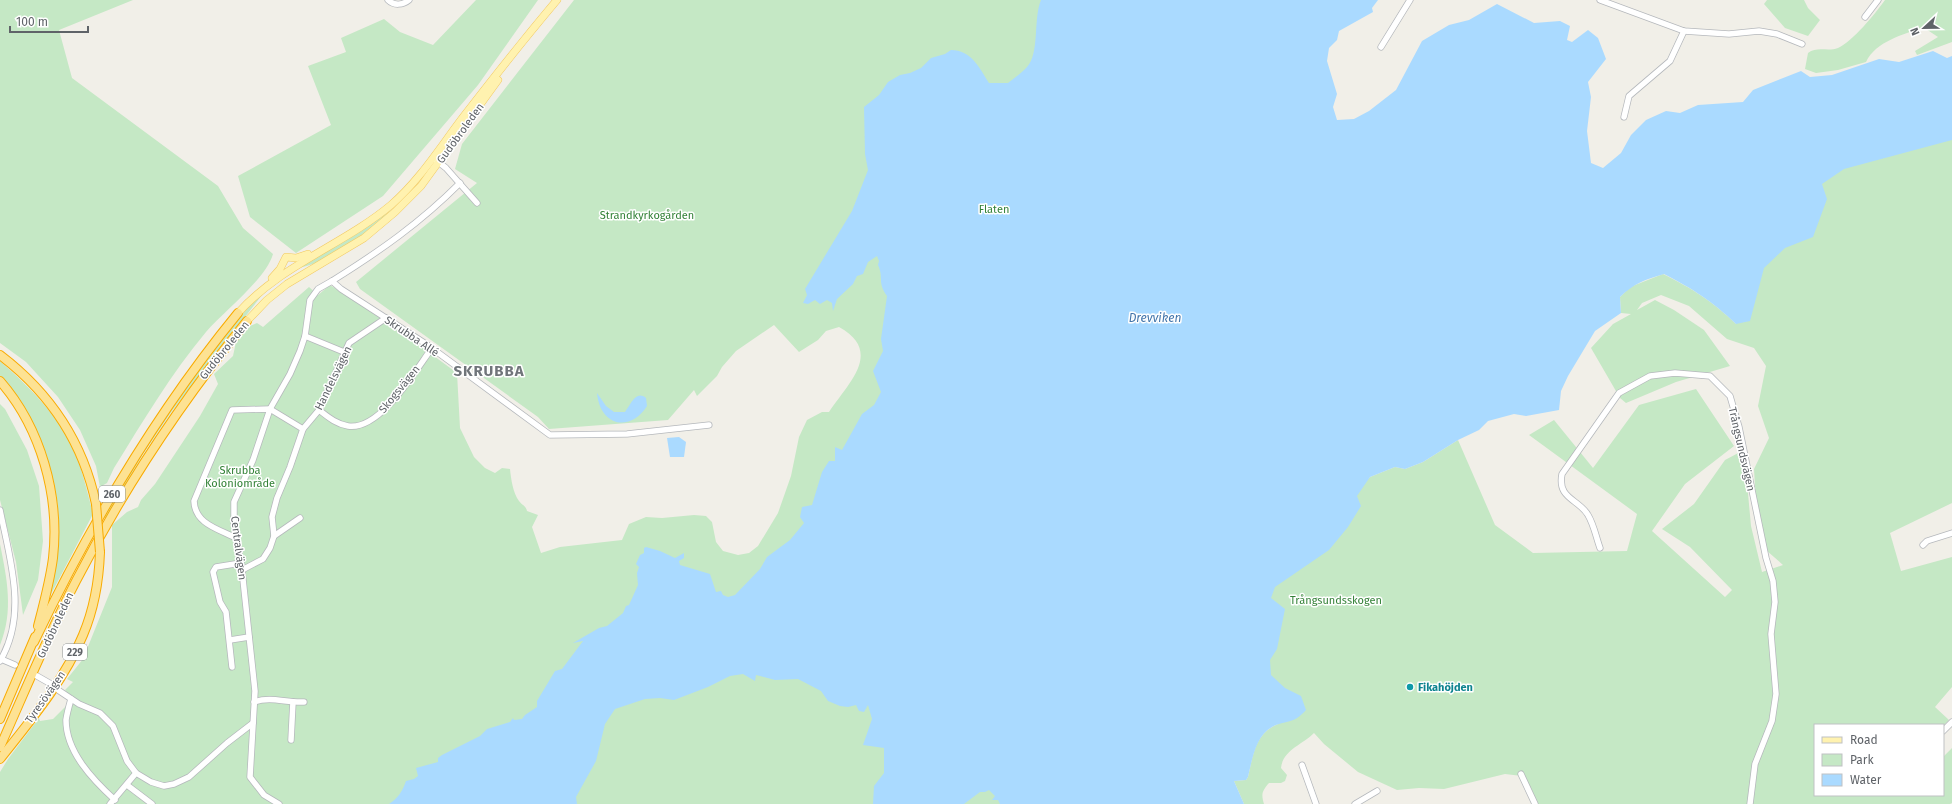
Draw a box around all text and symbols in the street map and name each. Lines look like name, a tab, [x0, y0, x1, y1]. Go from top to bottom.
scale bar	[10, 8, 88, 34]
north arrow	[1904, 8, 1944, 48]
text: 100 m	[16, 15, 48, 29]
text: N	[1908, 26, 1923, 37]
street label: Gudöbroleden	[434, 101, 487, 166]
park label: Flaten	[979, 203, 1009, 216]
park label: Strandkyrkogården	[600, 209, 694, 222]
water label: Drevviken	[1129, 311, 1181, 325]
street label: Skrubba Allé	[382, 313, 441, 359]
street label: Gudöbroleden	[197, 318, 252, 382]
street label: Handelsvägen	[312, 344, 355, 412]
district label: SKRUBBA	[453, 362, 525, 380]
street label: Skogsvägen	[376, 363, 423, 416]
street label: Trångsundsvägen	[1726, 406, 1758, 492]
park label: Skrubba Koloniområde	[205, 464, 275, 490]
road number: 260	[99, 486, 125, 502]
street label: Centralvägen	[228, 515, 249, 581]
street label: Gudöbroleden	[34, 590, 76, 660]
park label: Trångsundsskogen	[1290, 594, 1382, 607]
road number: 229	[63, 644, 87, 660]
street label: Tyresövägen	[23, 668, 68, 726]
place label: Fikahöjden	[1418, 681, 1473, 694]
marker: Fikahöjden	[1405, 682, 1415, 692]
legend	[1814, 724, 1944, 796]
text: Road	[1850, 733, 1878, 747]
text: Park	[1850, 753, 1874, 767]
text: Water	[1850, 773, 1882, 787]

